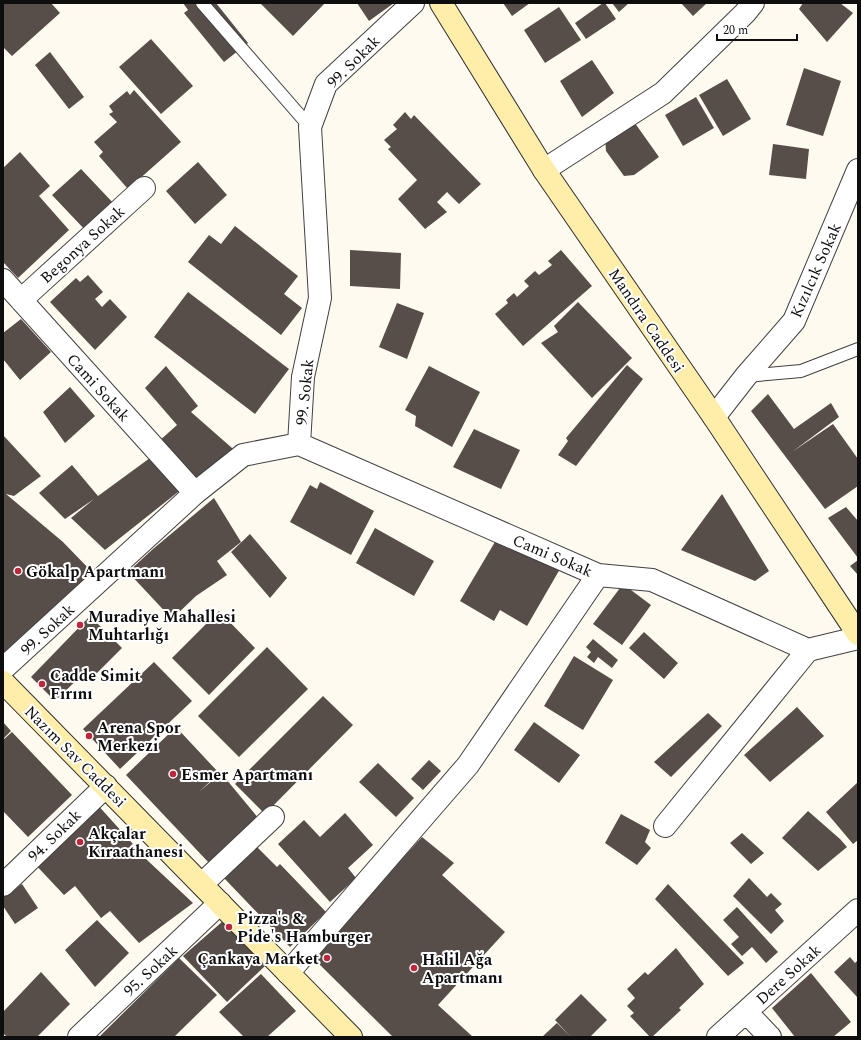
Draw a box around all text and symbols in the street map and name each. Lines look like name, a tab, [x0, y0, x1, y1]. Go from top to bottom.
scale bar	[717, 16, 797, 42]
text: 20 m	[723, 21, 748, 40]
street label: 99. Sokak	[322, 30, 386, 94]
street label: Begonya Sokak	[35, 200, 131, 290]
street label: Kızılcık Sokak	[784, 219, 848, 322]
street label: Mandıra Caddesi	[602, 263, 690, 378]
street label: Cami Sokak	[61, 348, 136, 427]
street label: 99. Sokak	[290, 358, 320, 427]
street label: Cami Sokak	[509, 528, 596, 584]
place label: Gökalp Apartmanı	[26, 560, 164, 584]
marker: Gökalp Apartmanı	[13, 566, 23, 576]
street label: 99. Sokak	[15, 598, 80, 661]
place label: Muradiye Mahallesi Muhtarlığı	[88, 605, 236, 647]
marker: Muradiye Mahallesi Muhtarlığı	[75, 620, 85, 630]
place label: Cadde Simit Fırını	[50, 664, 141, 706]
marker: Cadde Simit Fırını	[37, 679, 47, 689]
street label: Nazım Sav Caddesi	[19, 700, 132, 813]
place label: Arena Spor Merkezi	[97, 716, 181, 758]
marker: Arena Spor Merkezi	[84, 731, 94, 741]
place label: Esmer Apartmanı	[181, 763, 313, 787]
marker: Esmer Apartmanı	[168, 769, 178, 779]
street label: 94. Sokak	[22, 804, 87, 868]
place label: Akçalar Kıraathanesi	[88, 822, 183, 864]
marker: Akçalar Kıraathanesi	[75, 837, 85, 847]
place label: Pizza's & Pide's Hamburger	[237, 907, 370, 949]
marker: Pizza's & Pide's Hamburger	[224, 922, 234, 932]
street label: 95. Sokak	[118, 939, 183, 1002]
street label: Dere Sokak	[751, 939, 827, 1011]
place label: Çankaya Market	[197, 947, 319, 971]
place label: Halil Ağa Apartmanı	[422, 948, 503, 990]
marker: Çankaya Market	[322, 953, 332, 963]
marker: Halil Ağa Apartmanı	[409, 963, 419, 973]

